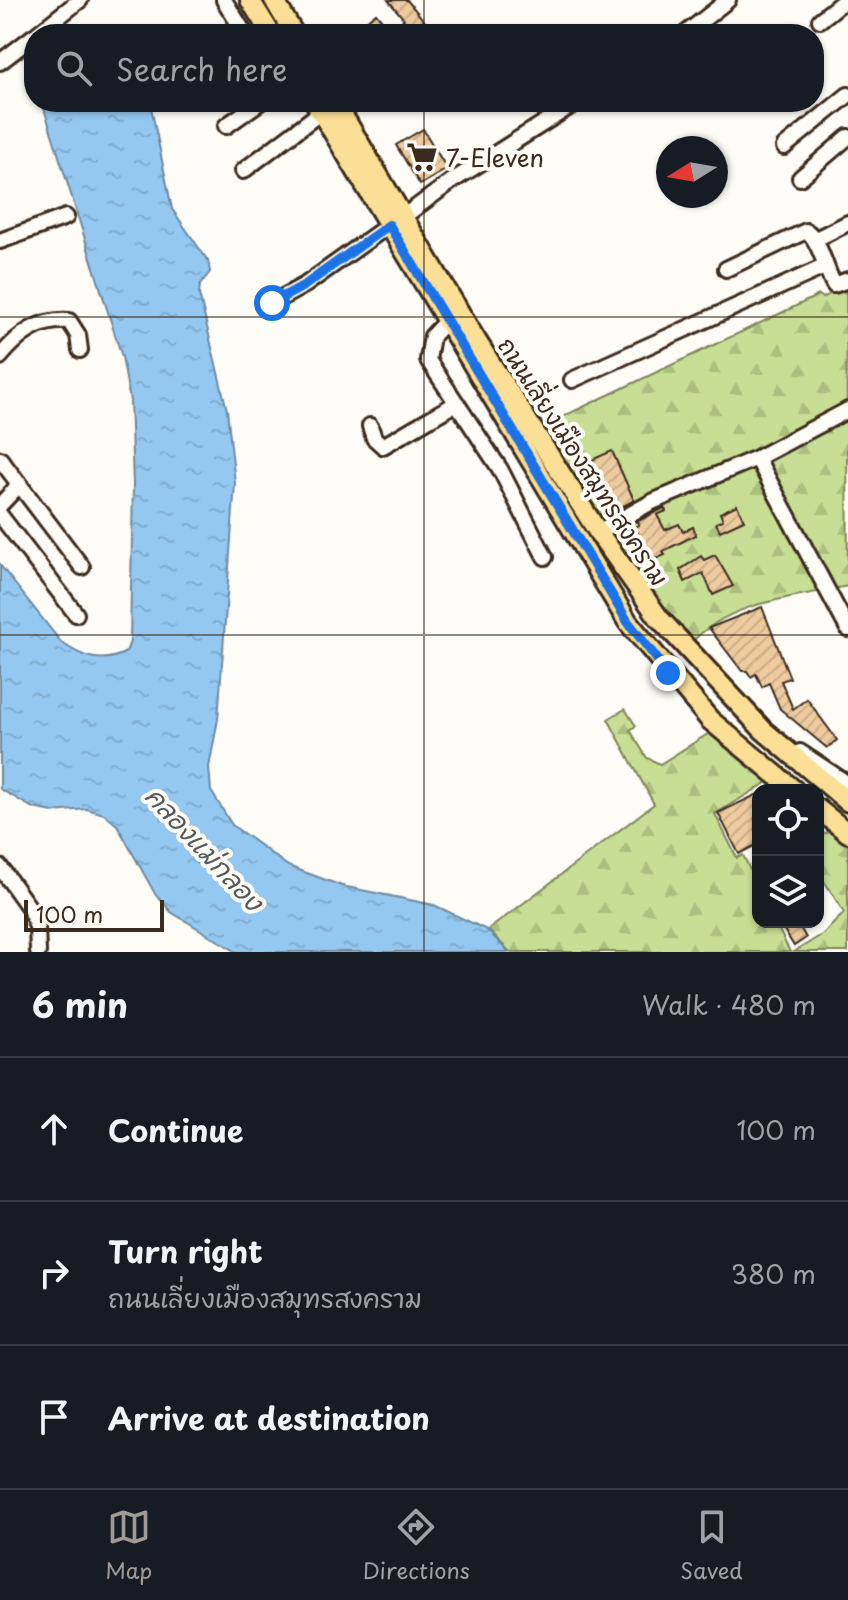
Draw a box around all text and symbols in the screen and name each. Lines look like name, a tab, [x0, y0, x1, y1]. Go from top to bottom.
search box	[24, 24, 824, 112]
icon: search	[52, 46, 96, 90]
text: Search here	[116, 46, 288, 91]
north arrow	[656, 136, 728, 208]
place label: 7-Eleven	[446, 139, 544, 175]
supermarket icon: 7-Eleven	[405, 140, 439, 174]
route start	[254, 285, 290, 321]
street label: ถนนเลี่ยงเมืองสมุทรสงคราม	[488, 329, 680, 593]
route end	[650, 655, 686, 691]
water label: คลองแม่กลอง	[137, 777, 275, 921]
map controls	[752, 784, 824, 928]
button: locate	[752, 784, 824, 856]
button: layers	[752, 856, 824, 928]
scale bar	[24, 896, 164, 932]
text: 100 m	[36, 897, 103, 930]
text: 6 min	[32, 978, 128, 1030]
text: Walk · 480 m	[642, 985, 816, 1024]
icon: ahead	[32, 1107, 76, 1151]
text: Continue	[108, 1107, 243, 1152]
text: 100 m	[736, 1110, 816, 1149]
text: Turn right	[108, 1228, 263, 1273]
icon: right	[32, 1251, 76, 1295]
text: 380 m	[731, 1254, 816, 1293]
text: ถนนเลี่ยงเมืองสมุทรสงคราม	[108, 1278, 422, 1317]
icon: arrive	[32, 1395, 76, 1439]
text: Arrive at destination	[108, 1395, 430, 1440]
tab: Map	[105, 1505, 152, 1586]
tab: Directions	[363, 1505, 470, 1586]
tab: Saved	[680, 1505, 743, 1586]

